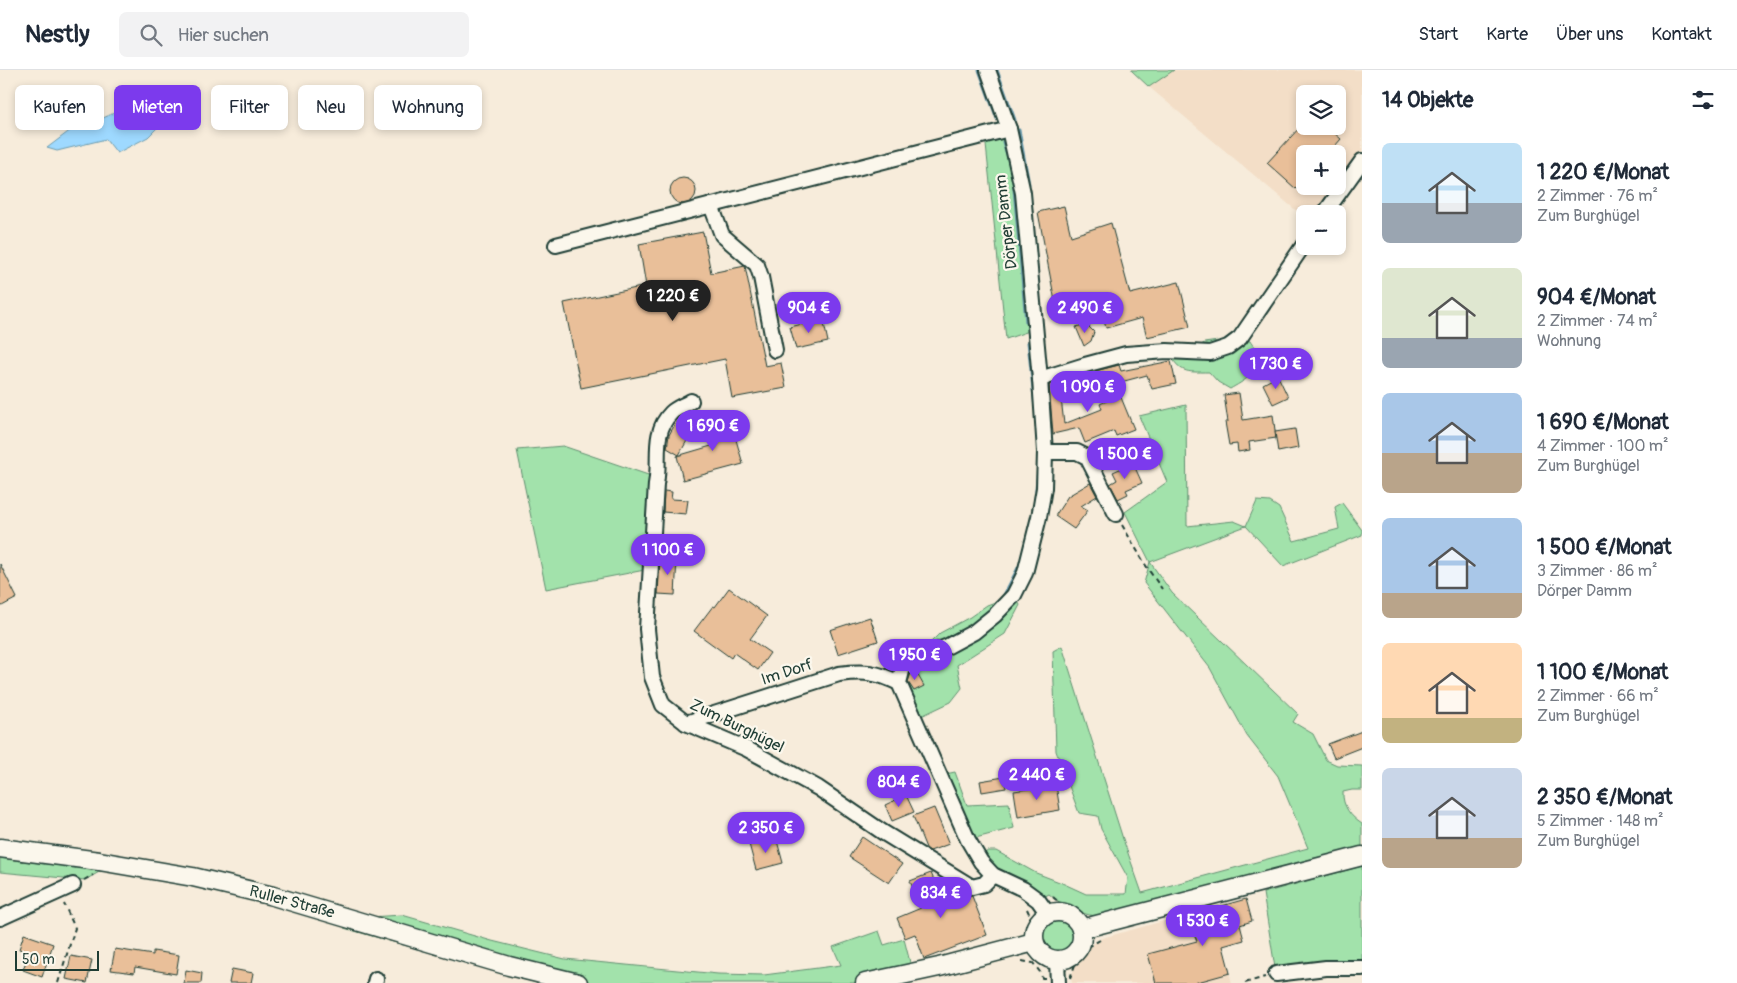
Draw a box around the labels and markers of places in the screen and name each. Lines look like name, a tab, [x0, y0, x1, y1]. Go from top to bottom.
pin: 1 220 €	[627, 280, 719, 322]
pin: 904 €	[774, 292, 844, 334]
pin: 2 490 €	[1039, 292, 1131, 334]
pin: 1 730 €	[1230, 348, 1322, 390]
pin: 1 090 €	[1042, 370, 1134, 413]
pin: 1 690 €	[667, 410, 759, 452]
pin: 1 500 €	[1079, 438, 1171, 480]
pin: 1 100 €	[622, 534, 714, 576]
pin: 1 950 €	[869, 638, 961, 681]
pin: 2 440 €	[991, 758, 1083, 801]
pin: 804 €	[864, 766, 934, 808]
pin: 2 350 €	[720, 812, 812, 854]
pin: 834 €	[906, 876, 976, 919]
pin: 1 530 €	[1157, 904, 1249, 947]

